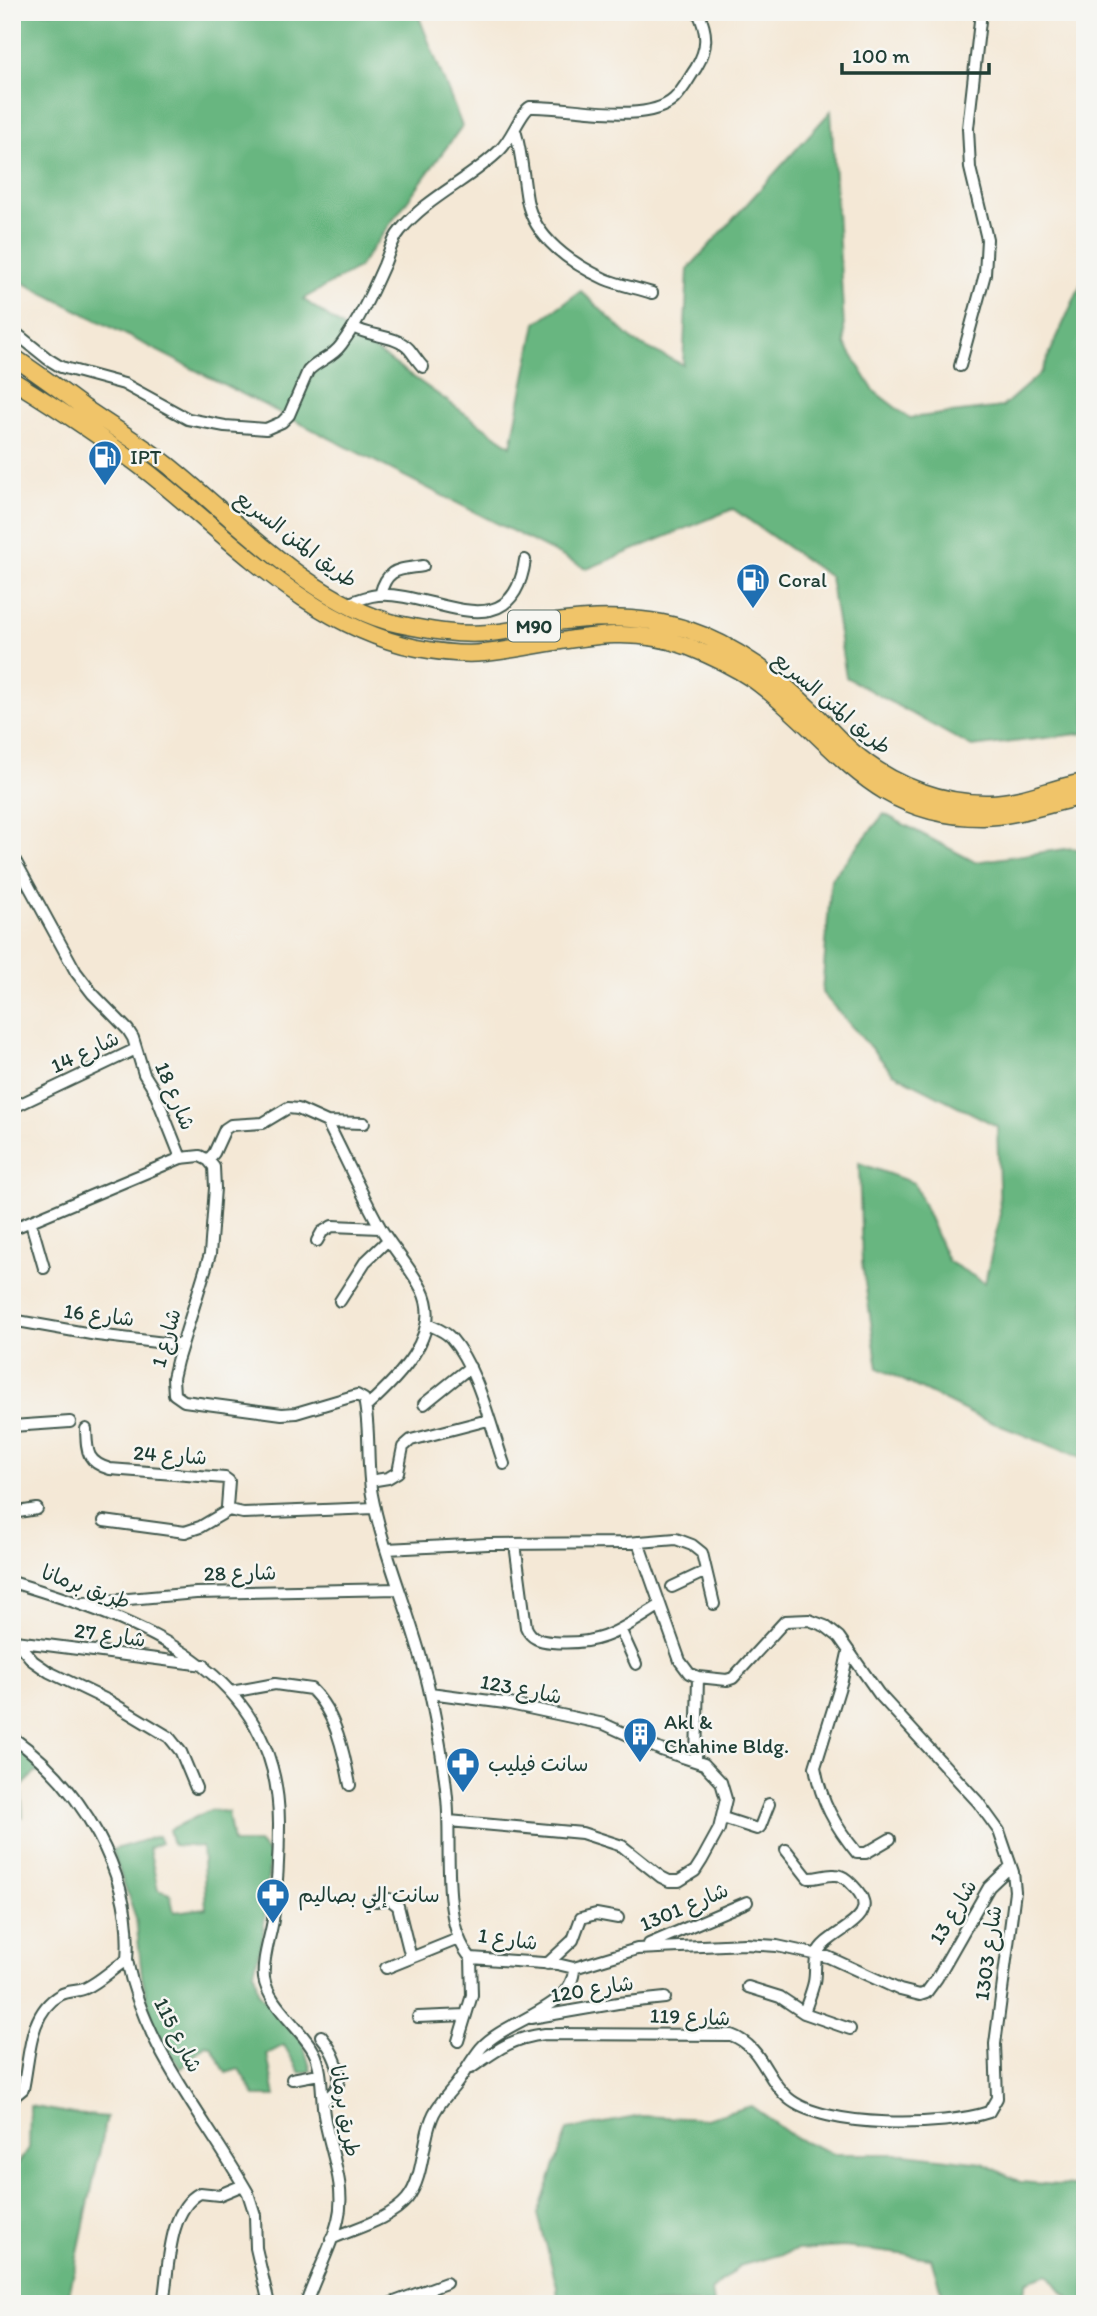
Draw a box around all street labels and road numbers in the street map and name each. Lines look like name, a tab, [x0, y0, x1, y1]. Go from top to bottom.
street label: طريق المتن السريع	[228, 484, 362, 595]
road number: M90	[508, 610, 560, 642]
street label: طريق المتن السريع	[766, 646, 897, 762]
street label: شارع 14	[47, 1025, 124, 1081]
street label: شارع 18	[147, 1058, 201, 1135]
street label: شارع 16	[62, 1298, 136, 1334]
street label: شارع 1	[145, 1306, 189, 1371]
street label: شارع 24	[132, 1439, 208, 1473]
street label: طريق برمانا	[38, 1559, 134, 1615]
street label: شارع 28	[203, 1559, 277, 1589]
street label: شارع 27	[72, 1617, 147, 1655]
street label: شارع 123	[478, 1668, 564, 1712]
street label: شارع 13	[923, 1875, 984, 1950]
street label: شارع 1301	[636, 1877, 733, 1939]
street label: شارع 1303	[968, 1904, 1010, 2002]
street label: شارع 1	[476, 1922, 539, 1958]
street label: شارع 120	[549, 1970, 636, 2010]
street label: شارع 115	[146, 1993, 208, 2078]
street label: شارع 119	[649, 2003, 731, 2033]
street label: طريق برمانا	[324, 2063, 366, 2159]

